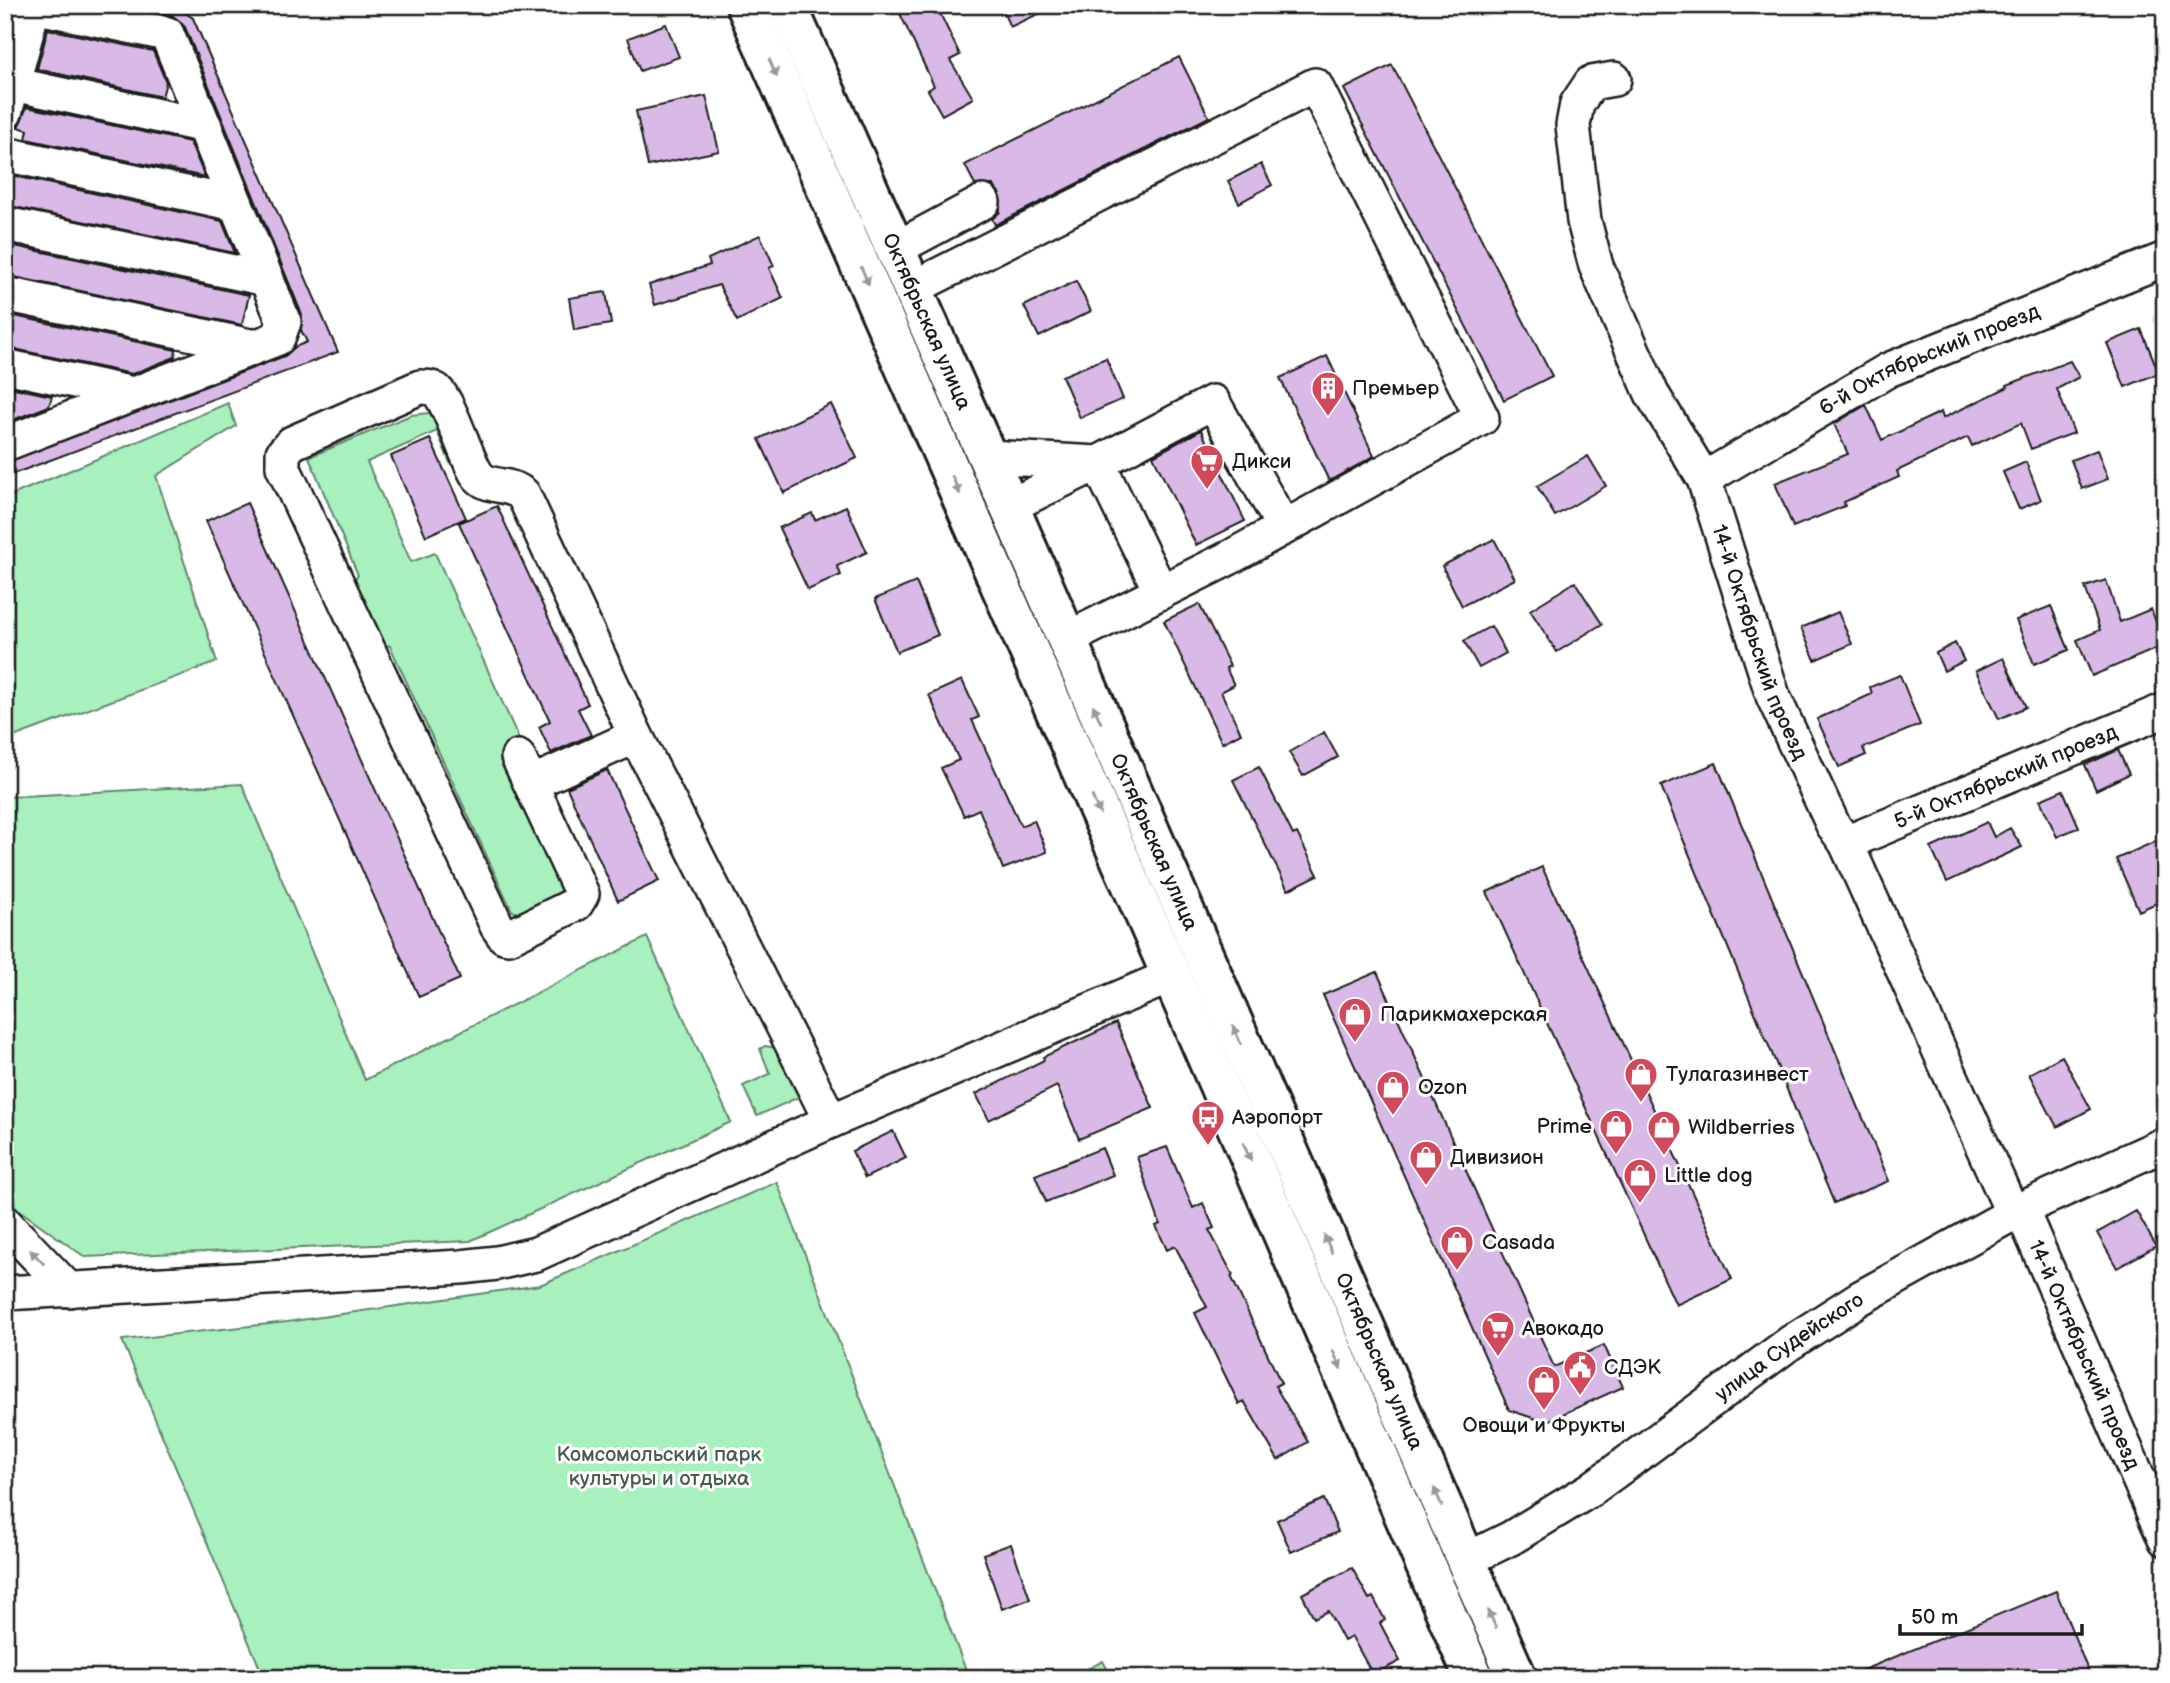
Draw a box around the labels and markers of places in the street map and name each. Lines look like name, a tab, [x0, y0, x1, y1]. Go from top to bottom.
building icon: Премьер	[1309, 369, 1347, 418]
place label: Премьер	[1352, 376, 1439, 401]
supermarket icon: Дикси	[1188, 442, 1226, 491]
place label: Дикси	[1232, 449, 1291, 474]
shop icon: Парикмахерская	[1336, 995, 1374, 1044]
place label: Парикмахерская	[1380, 1002, 1547, 1027]
shop icon: Тулагазинвест	[1622, 1055, 1660, 1104]
place label: Тулагазинвест	[1666, 1062, 1809, 1087]
shop icon: Ozon	[1374, 1068, 1412, 1117]
place label: Ozon	[1418, 1075, 1467, 1100]
bus stop icon: Аэропорт	[1189, 1098, 1227, 1147]
place label: Аэропорт	[1231, 1105, 1323, 1130]
shop icon: Prime	[1597, 1107, 1635, 1156]
shop icon: Wildberries	[1645, 1108, 1683, 1157]
place label: Prime	[1536, 1114, 1592, 1139]
place label: Wildberries	[1688, 1115, 1795, 1140]
shop icon: Дивизион	[1407, 1138, 1445, 1187]
place label: Дивизион	[1450, 1145, 1544, 1170]
shop icon: Little dog	[1621, 1156, 1659, 1205]
place label: Little dog	[1664, 1163, 1753, 1188]
shop icon: Casada	[1438, 1223, 1476, 1272]
place label: Casada	[1482, 1230, 1555, 1255]
supermarket icon: Авокадо	[1479, 1309, 1517, 1358]
place label: Авокадо	[1521, 1316, 1604, 1341]
public building icon: СДЭК	[1561, 1348, 1599, 1397]
place label: СДЭК	[1604, 1355, 1661, 1380]
shop icon: Овощи и Фрукты	[1525, 1363, 1563, 1412]
place label: Овощи и Фрукты	[1463, 1413, 1625, 1438]

